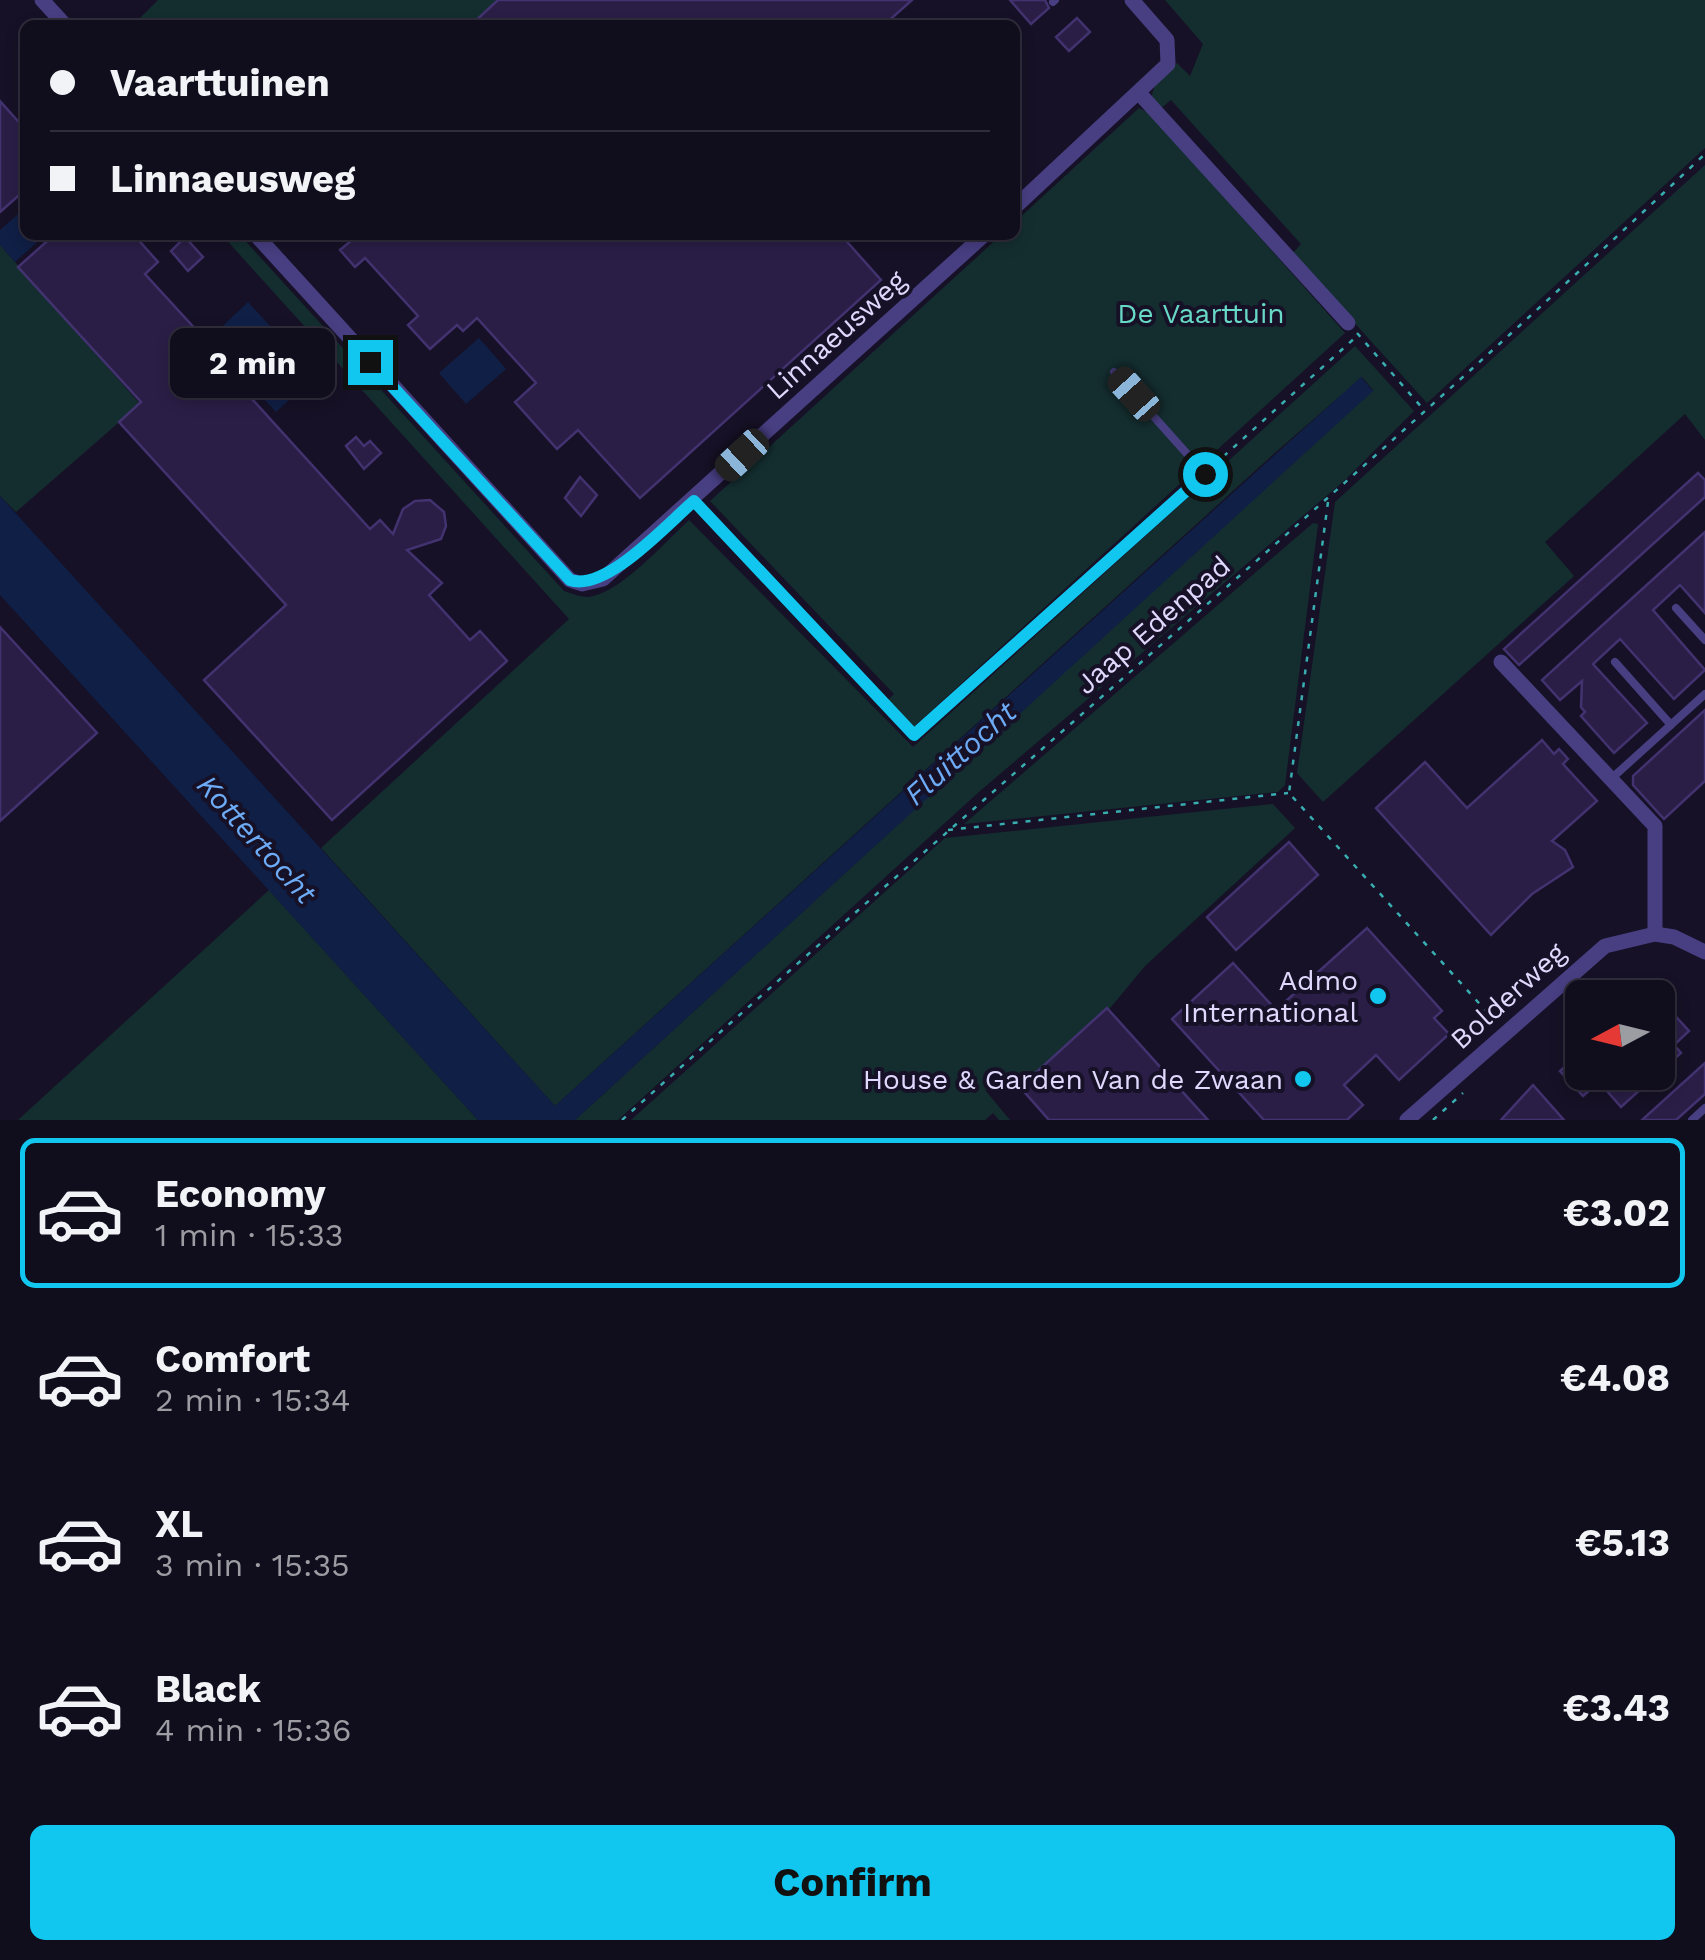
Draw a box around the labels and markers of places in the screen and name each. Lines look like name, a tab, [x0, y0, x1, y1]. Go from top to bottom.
place label: Admo International	[1183, 964, 1358, 1029]
marker: Admo International	[1367, 985, 1389, 1007]
place label: House & Garden Van de Zwaan	[863, 1063, 1283, 1096]
marker: House & Garden Van de Zwaan	[1292, 1068, 1314, 1090]

